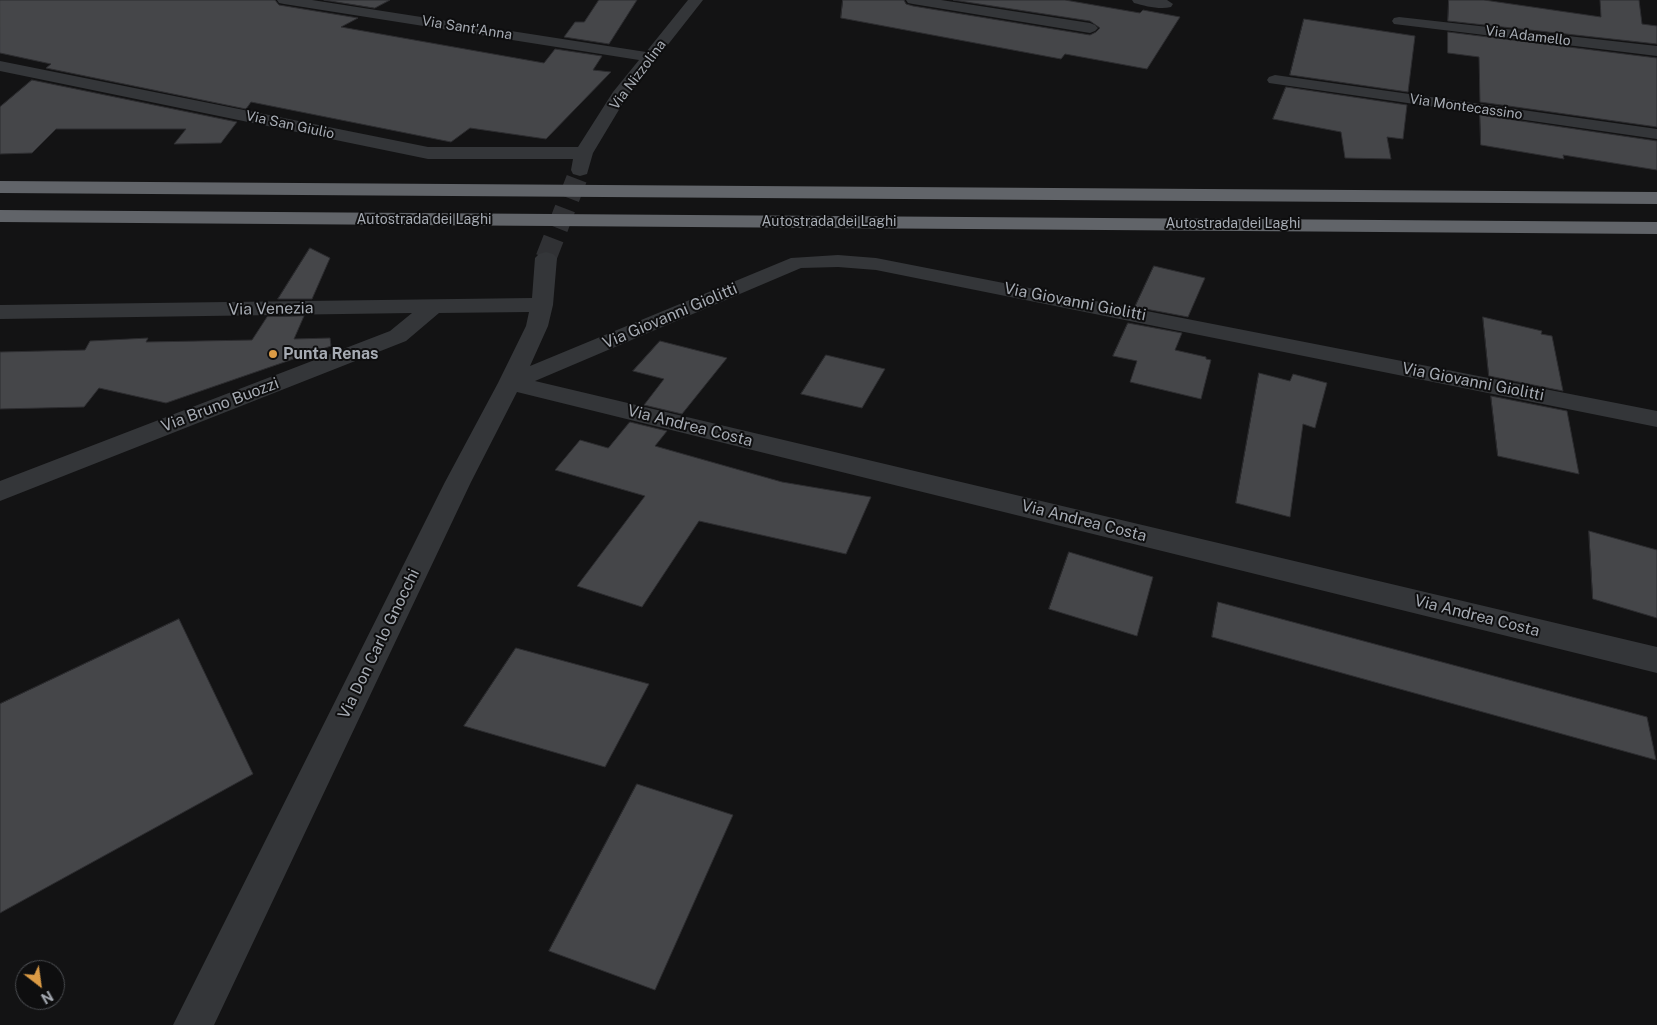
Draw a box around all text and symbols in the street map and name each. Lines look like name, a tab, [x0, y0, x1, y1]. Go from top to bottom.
street label: Via Sant'Anna	[421, 13, 513, 43]
street label: Via Adamello	[1484, 22, 1572, 50]
street label: Via Nizzolina	[606, 37, 670, 113]
street label: Via Montecassino	[1408, 91, 1524, 123]
street label: Via San Giulio	[244, 107, 336, 143]
street label: Autostrada dei Laghi	[357, 212, 491, 228]
street label: Autostrada dei Laghi	[762, 214, 896, 230]
street label: Autostrada dei Laghi	[1166, 216, 1300, 232]
street label: Via Giovanni Giolitti	[600, 279, 740, 353]
street label: Via Giovanni Giolitti	[1002, 279, 1148, 325]
street label: Via Venezia	[228, 299, 314, 319]
place label: Punta Renas	[283, 344, 378, 364]
marker: Punta Renas	[267, 348, 279, 360]
street label: Via Giovanni Giolitti	[1400, 359, 1546, 405]
street label: Via Bruno Buozzi	[159, 374, 281, 436]
street label: Via Andrea Costa	[625, 401, 755, 451]
street label: Via Andrea Costa	[1019, 496, 1149, 546]
street label: Via Don Carlo Gnocchi	[334, 566, 424, 722]
street label: Via Andrea Costa	[1412, 591, 1542, 641]
north arrow	[15, 960, 65, 1010]
text: N	[38, 987, 56, 1007]

